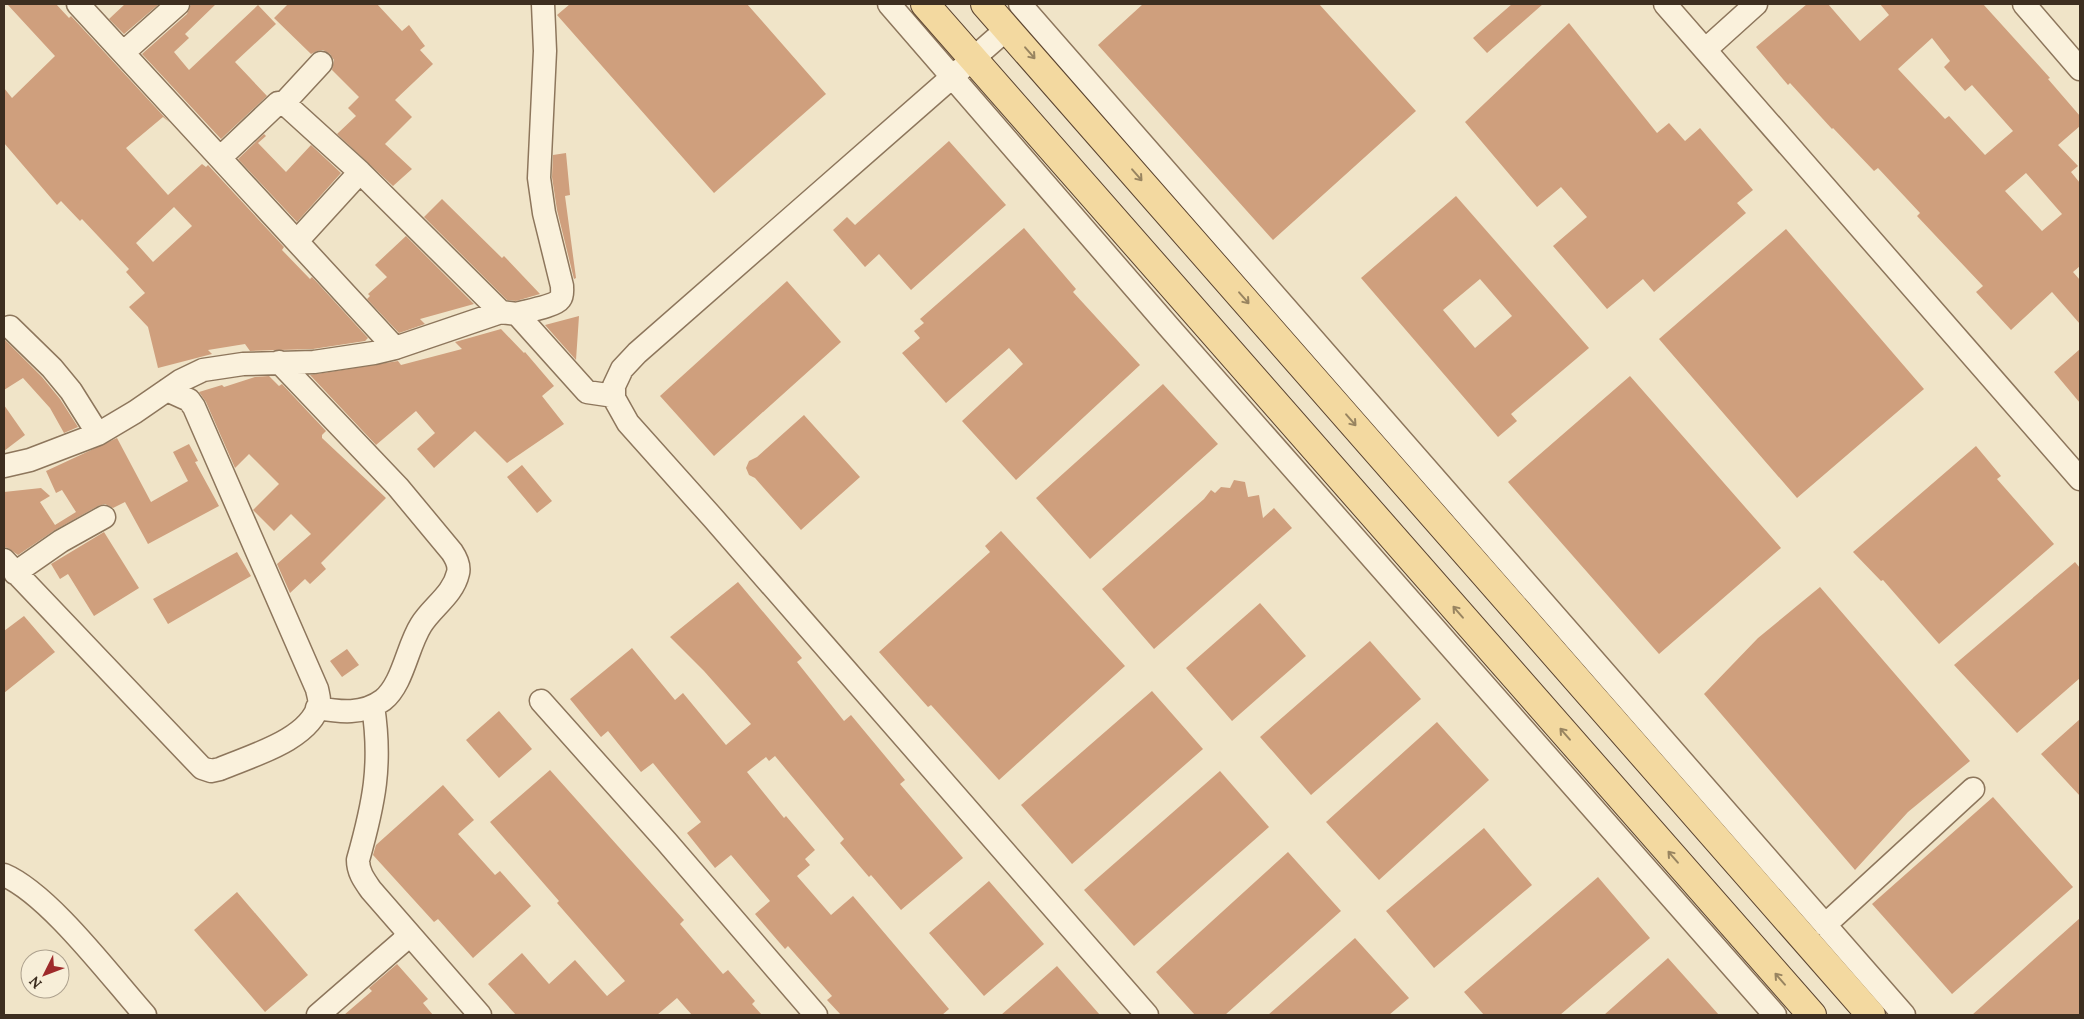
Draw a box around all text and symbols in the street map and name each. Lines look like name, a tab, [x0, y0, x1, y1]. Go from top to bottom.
one-way arrow	[1024, 46, 1035, 59]
one-way arrow	[1131, 169, 1142, 182]
one-way arrow	[1238, 291, 1249, 304]
one-way arrow	[1345, 413, 1356, 426]
one-way arrow	[1452, 606, 1464, 619]
one-way arrow	[1560, 728, 1571, 741]
one-way arrow	[1667, 850, 1678, 863]
north arrow	[20, 949, 70, 999]
one-way arrow	[1774, 972, 1786, 985]
text: N	[25, 973, 46, 993]

